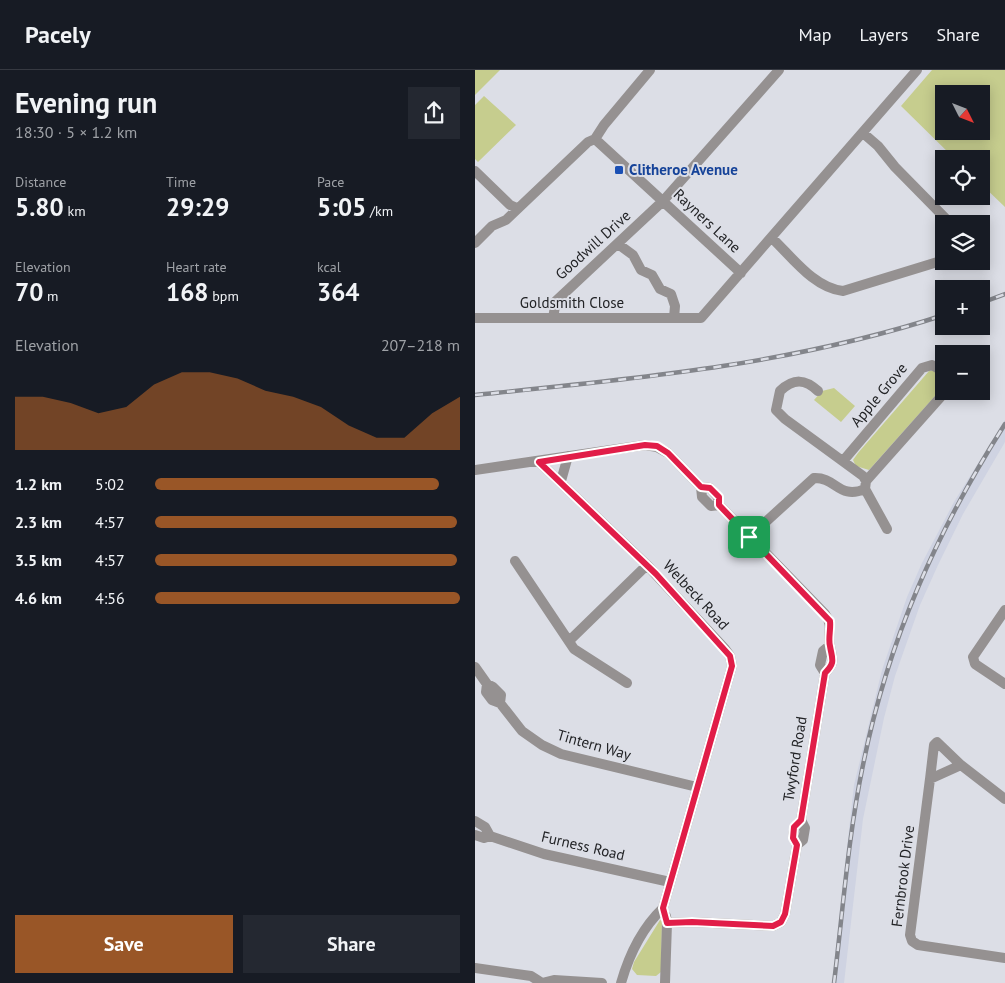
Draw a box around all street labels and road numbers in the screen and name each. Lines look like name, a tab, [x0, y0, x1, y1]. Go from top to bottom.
street label: Rayners Lane	[670, 185, 745, 257]
street label: Goodwill Drive	[551, 206, 634, 283]
street label: Goldsmith Close	[520, 293, 624, 312]
street label: Apple Grove	[846, 359, 911, 431]
street label: Welbeck Road	[659, 556, 734, 634]
street label: Twyford Road	[778, 715, 811, 803]
street label: Tintern Way	[555, 725, 633, 764]
street label: Fernbrook Drive	[887, 824, 918, 928]
street label: Furness Road	[539, 827, 627, 864]

